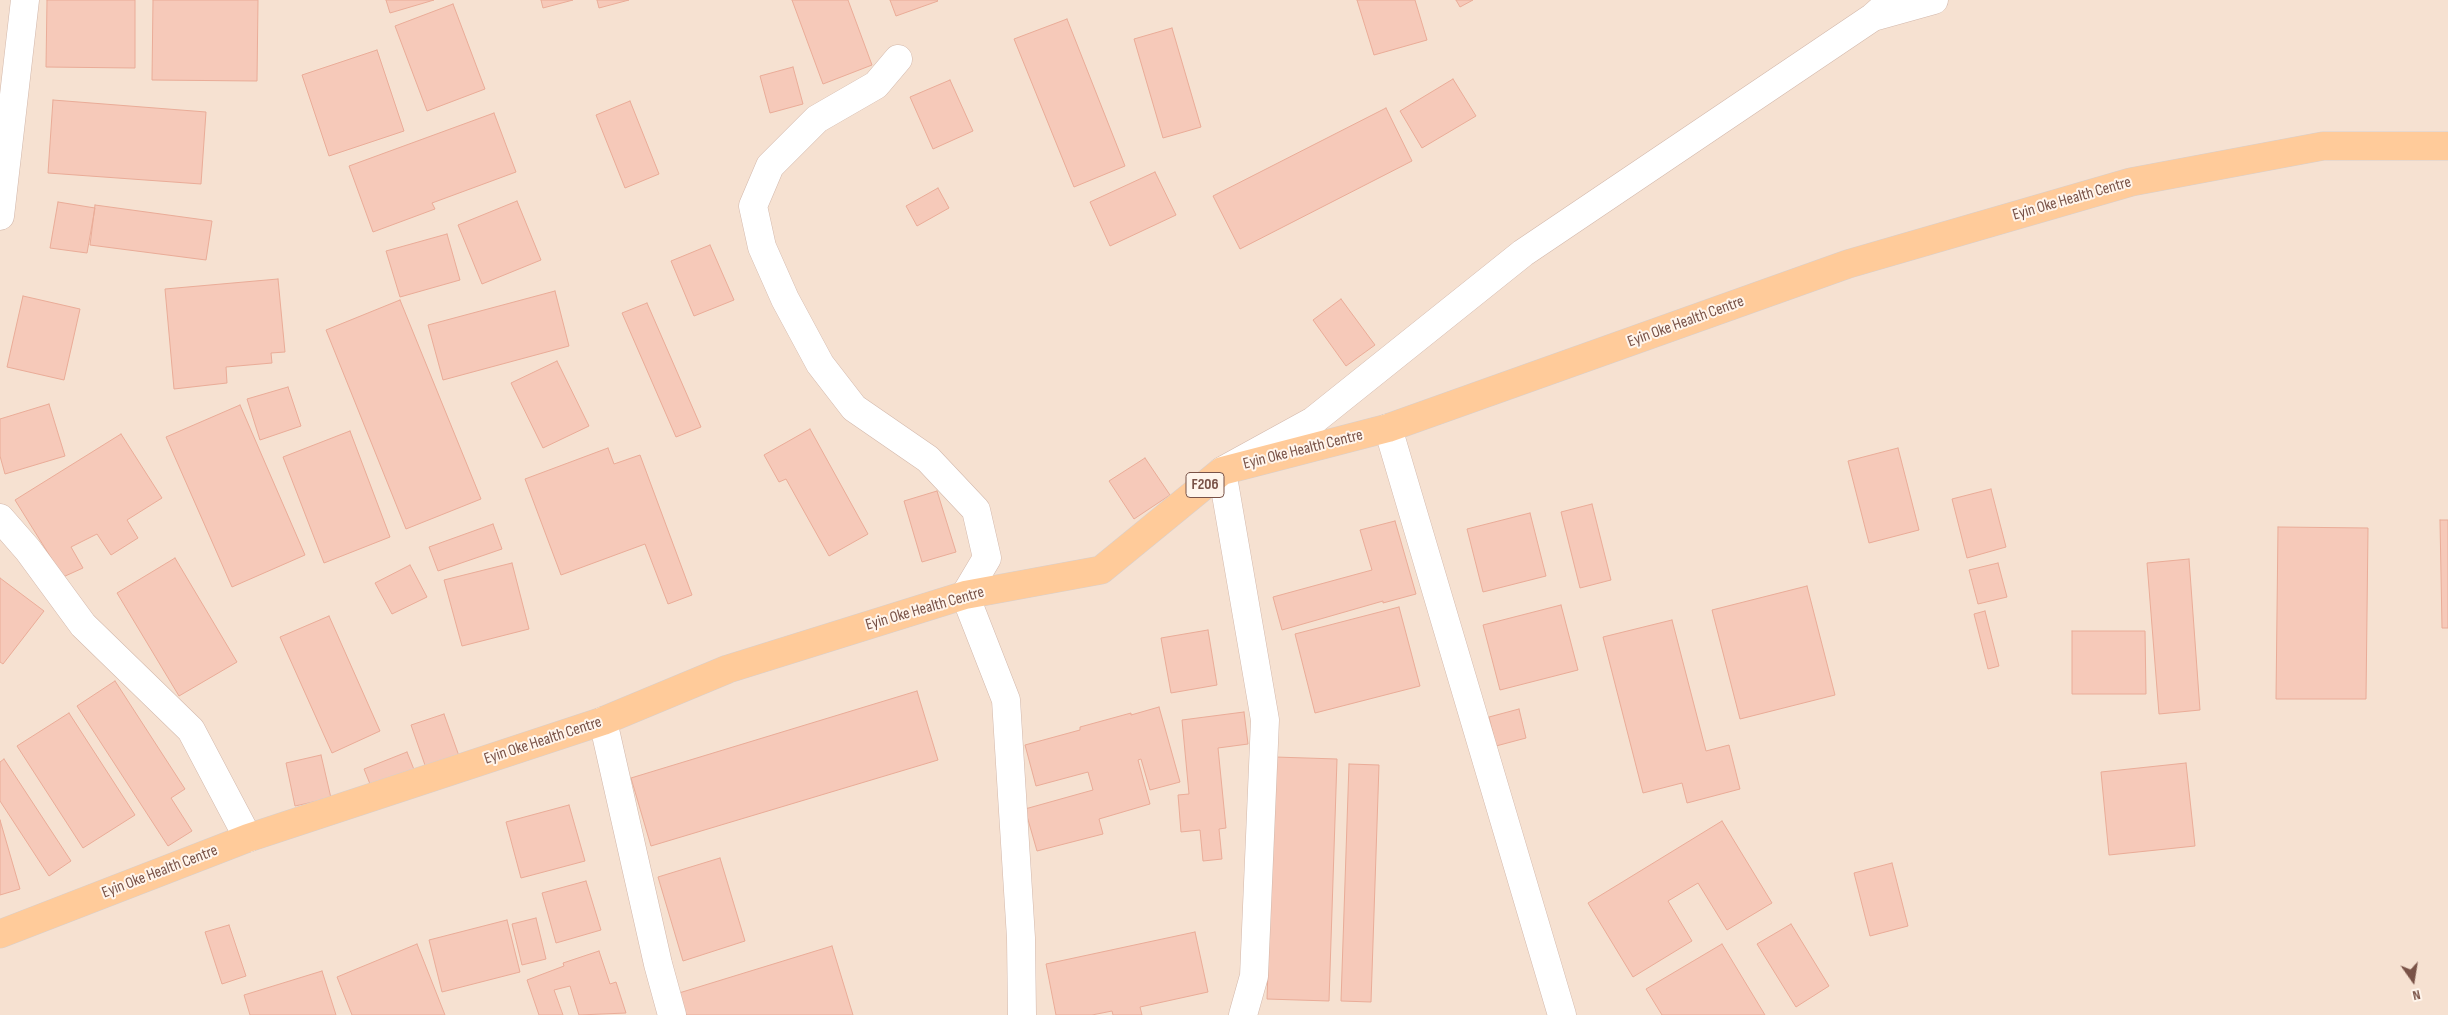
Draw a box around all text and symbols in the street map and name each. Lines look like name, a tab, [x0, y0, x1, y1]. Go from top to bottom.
street label: Eyin Oke Health Centre	[2010, 173, 2134, 225]
street label: Eyin Oke Health Centre	[1625, 292, 1747, 352]
street label: Eyin Oke Health Centre	[1241, 426, 1365, 474]
road number: F206	[1186, 472, 1224, 498]
street label: Eyin Oke Health Centre	[863, 583, 987, 635]
street label: Eyin Oke Health Centre	[482, 713, 604, 769]
street label: Eyin Oke Health Centre	[99, 841, 221, 903]
north arrow	[2388, 955, 2438, 1005]
text: N	[2411, 986, 2422, 1004]

